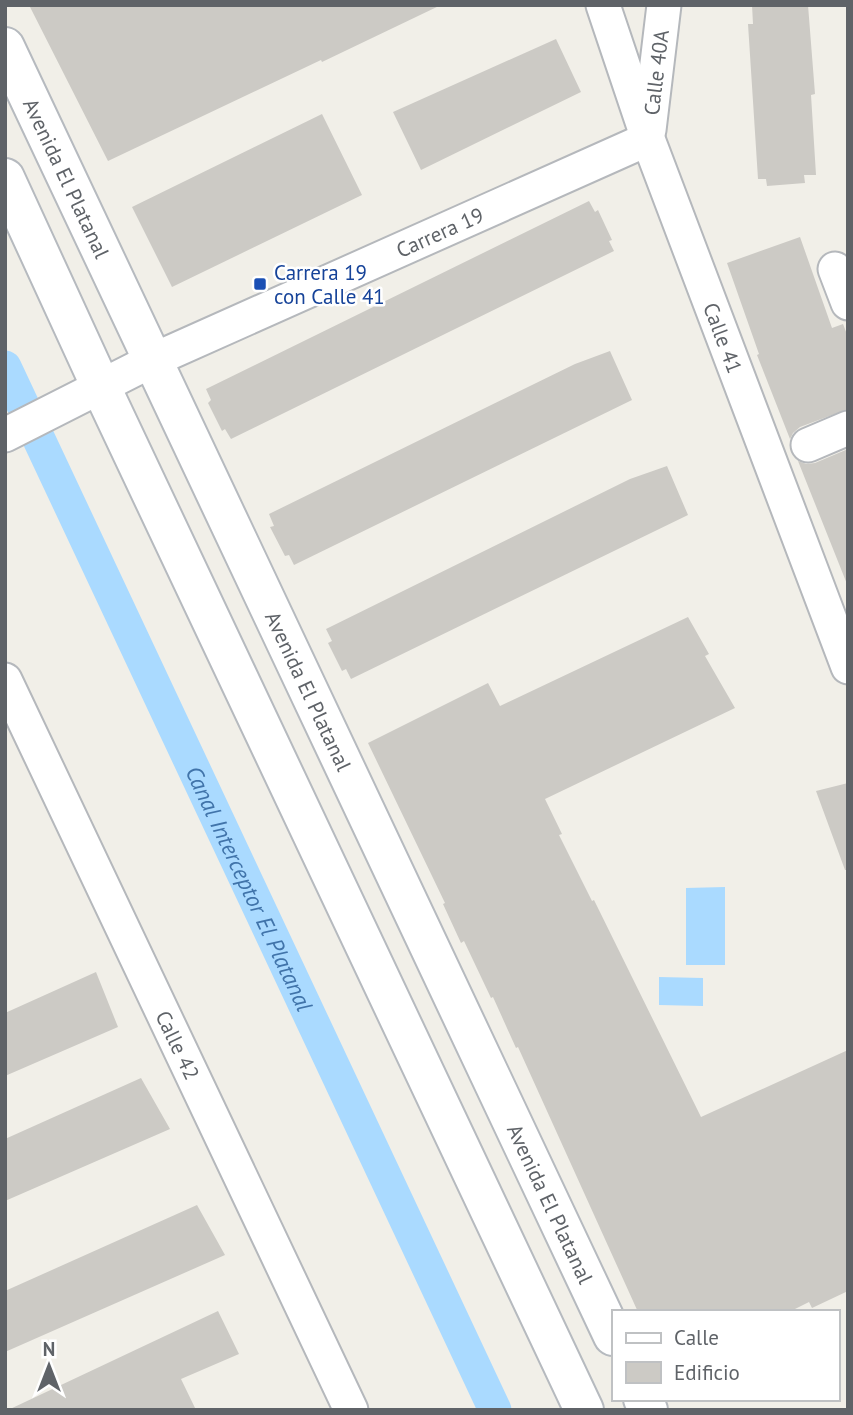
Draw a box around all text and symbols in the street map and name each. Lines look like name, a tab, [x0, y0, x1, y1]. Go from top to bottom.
street label: Calle 40A	[637, 27, 675, 117]
street label: Avenida El Platanal	[18, 94, 116, 262]
street label: Carrera 19	[392, 201, 488, 263]
place label: Carrera 19 con Calle 41	[274, 259, 385, 310]
marker: Carrera 19 con Calle 41	[252, 276, 268, 292]
street label: Calle 41	[698, 299, 749, 377]
street label: Avenida El Platanal	[260, 607, 358, 775]
water label: Canal Interceptor El Platanal	[180, 761, 320, 1016]
street label: Calle 42	[150, 1006, 206, 1084]
street label: Avenida El Platanal	[501, 1120, 600, 1288]
legend	[612, 1310, 839, 1401]
text: Calle	[674, 1324, 719, 1351]
north arrow	[14, 1331, 84, 1401]
text: N	[43, 1337, 55, 1361]
text: Edificio	[674, 1359, 740, 1386]

